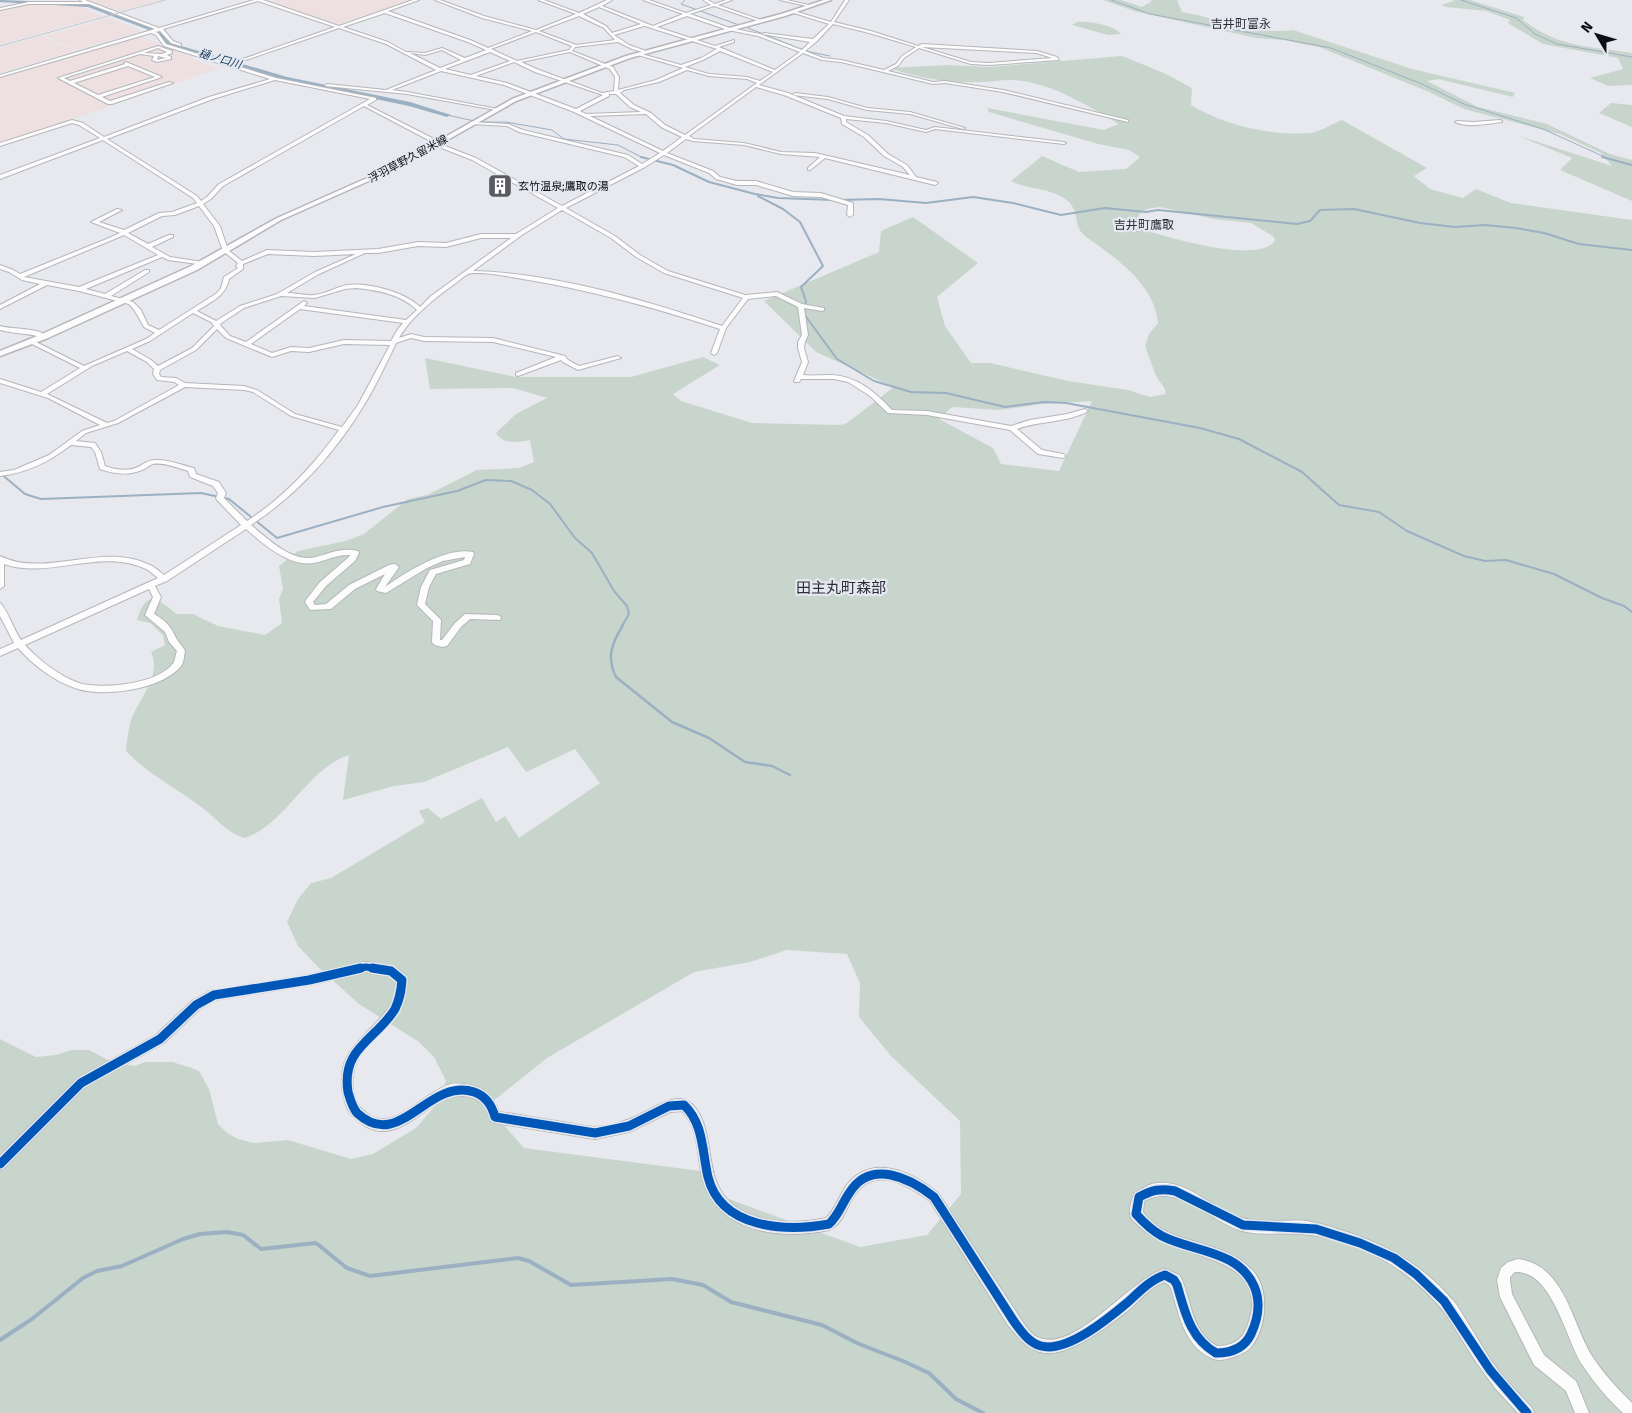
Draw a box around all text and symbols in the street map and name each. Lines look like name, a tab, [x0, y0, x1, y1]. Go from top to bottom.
north arrow	[1572, 10, 1622, 60]
district label: 吉井町富永	[1211, 17, 1271, 31]
text: N	[1578, 18, 1597, 36]
water label: 樋ノ口川	[197, 47, 244, 72]
street label: 浮羽草野久留米線	[366, 133, 450, 185]
building icon: 玄竹温泉;鷹取の湯	[487, 173, 513, 199]
place label: 玄竹温泉;鷹取の湯	[518, 180, 609, 193]
district label: 吉井町鷹取	[1114, 218, 1174, 232]
district label: 田主丸町森部	[796, 579, 886, 597]

